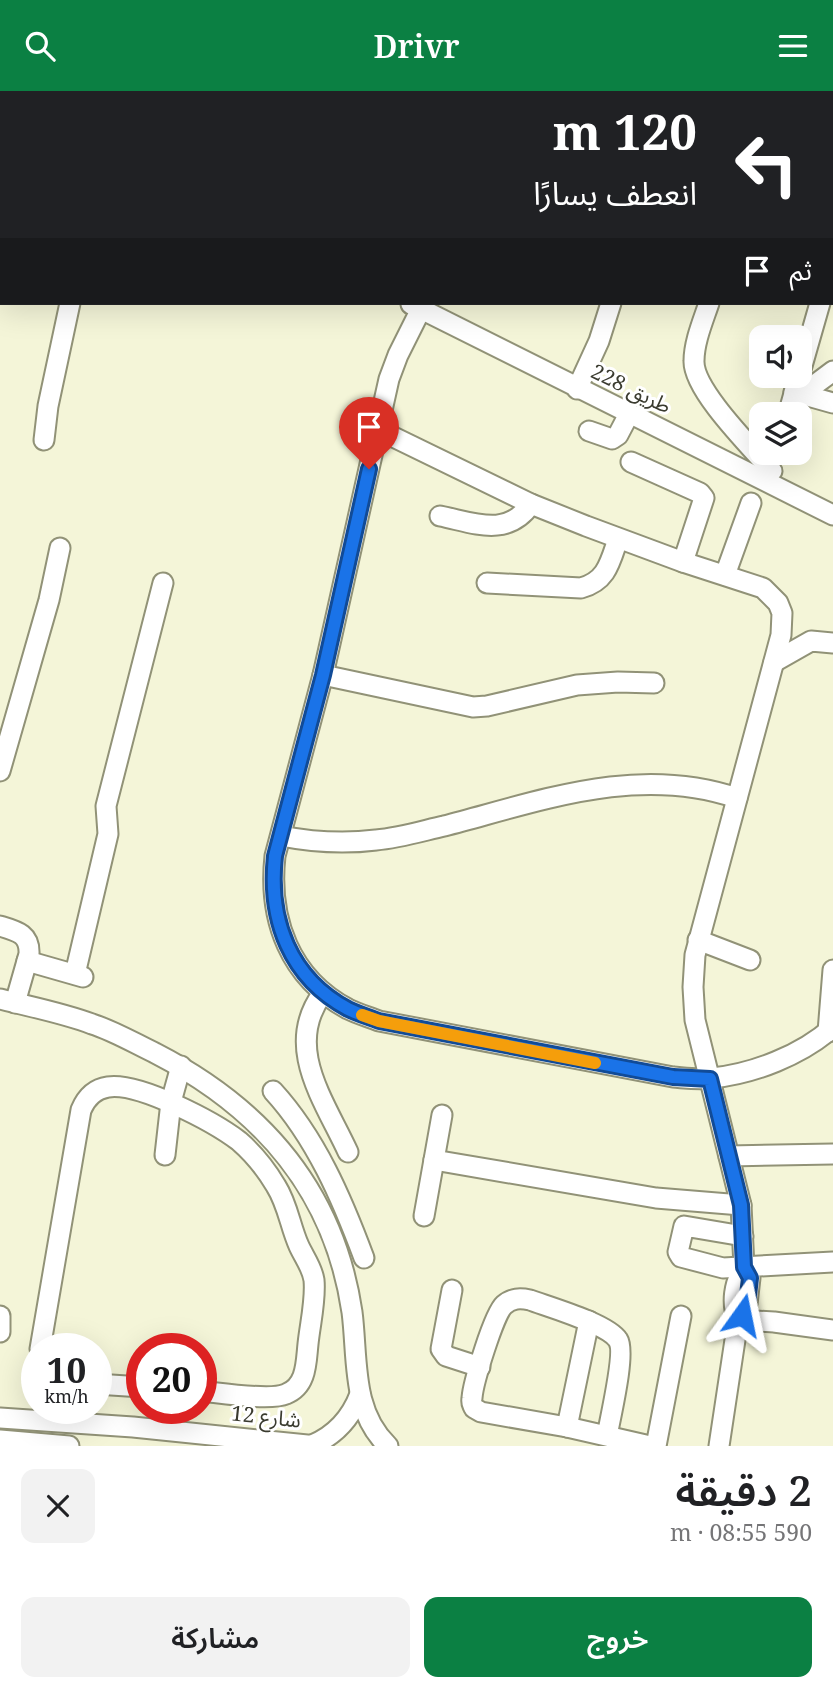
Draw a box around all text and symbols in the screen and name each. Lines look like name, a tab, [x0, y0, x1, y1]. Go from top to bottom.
text: Drivr	[373, 24, 460, 67]
icon: search	[21, 27, 59, 65]
icon: menu	[774, 27, 812, 65]
text: 120 m	[553, 98, 697, 164]
icon: left	[721, 119, 812, 210]
text: انعطف يسارًا	[533, 171, 697, 214]
icon: arrive	[738, 252, 776, 290]
text: ثم	[790, 252, 812, 288]
map controls	[749, 325, 812, 465]
button: sound	[749, 325, 812, 388]
street label: طريق 228	[587, 357, 676, 420]
pin	[339, 397, 399, 469]
button: layers	[749, 402, 812, 465]
icon: arrive	[350, 408, 388, 446]
position arrow	[705, 1278, 779, 1352]
speed limit sign: 20	[126, 1333, 217, 1424]
text: 10	[47, 1346, 86, 1393]
text: km/h	[44, 1384, 89, 1408]
street label: شارع 12	[230, 1398, 302, 1436]
text: 2 دقيقة	[676, 1461, 812, 1518]
button: close	[21, 1469, 95, 1543]
text: 590 m · 08:55	[670, 1516, 812, 1548]
button: مشاركة	[21, 1597, 410, 1677]
button: خروج	[424, 1597, 812, 1677]

